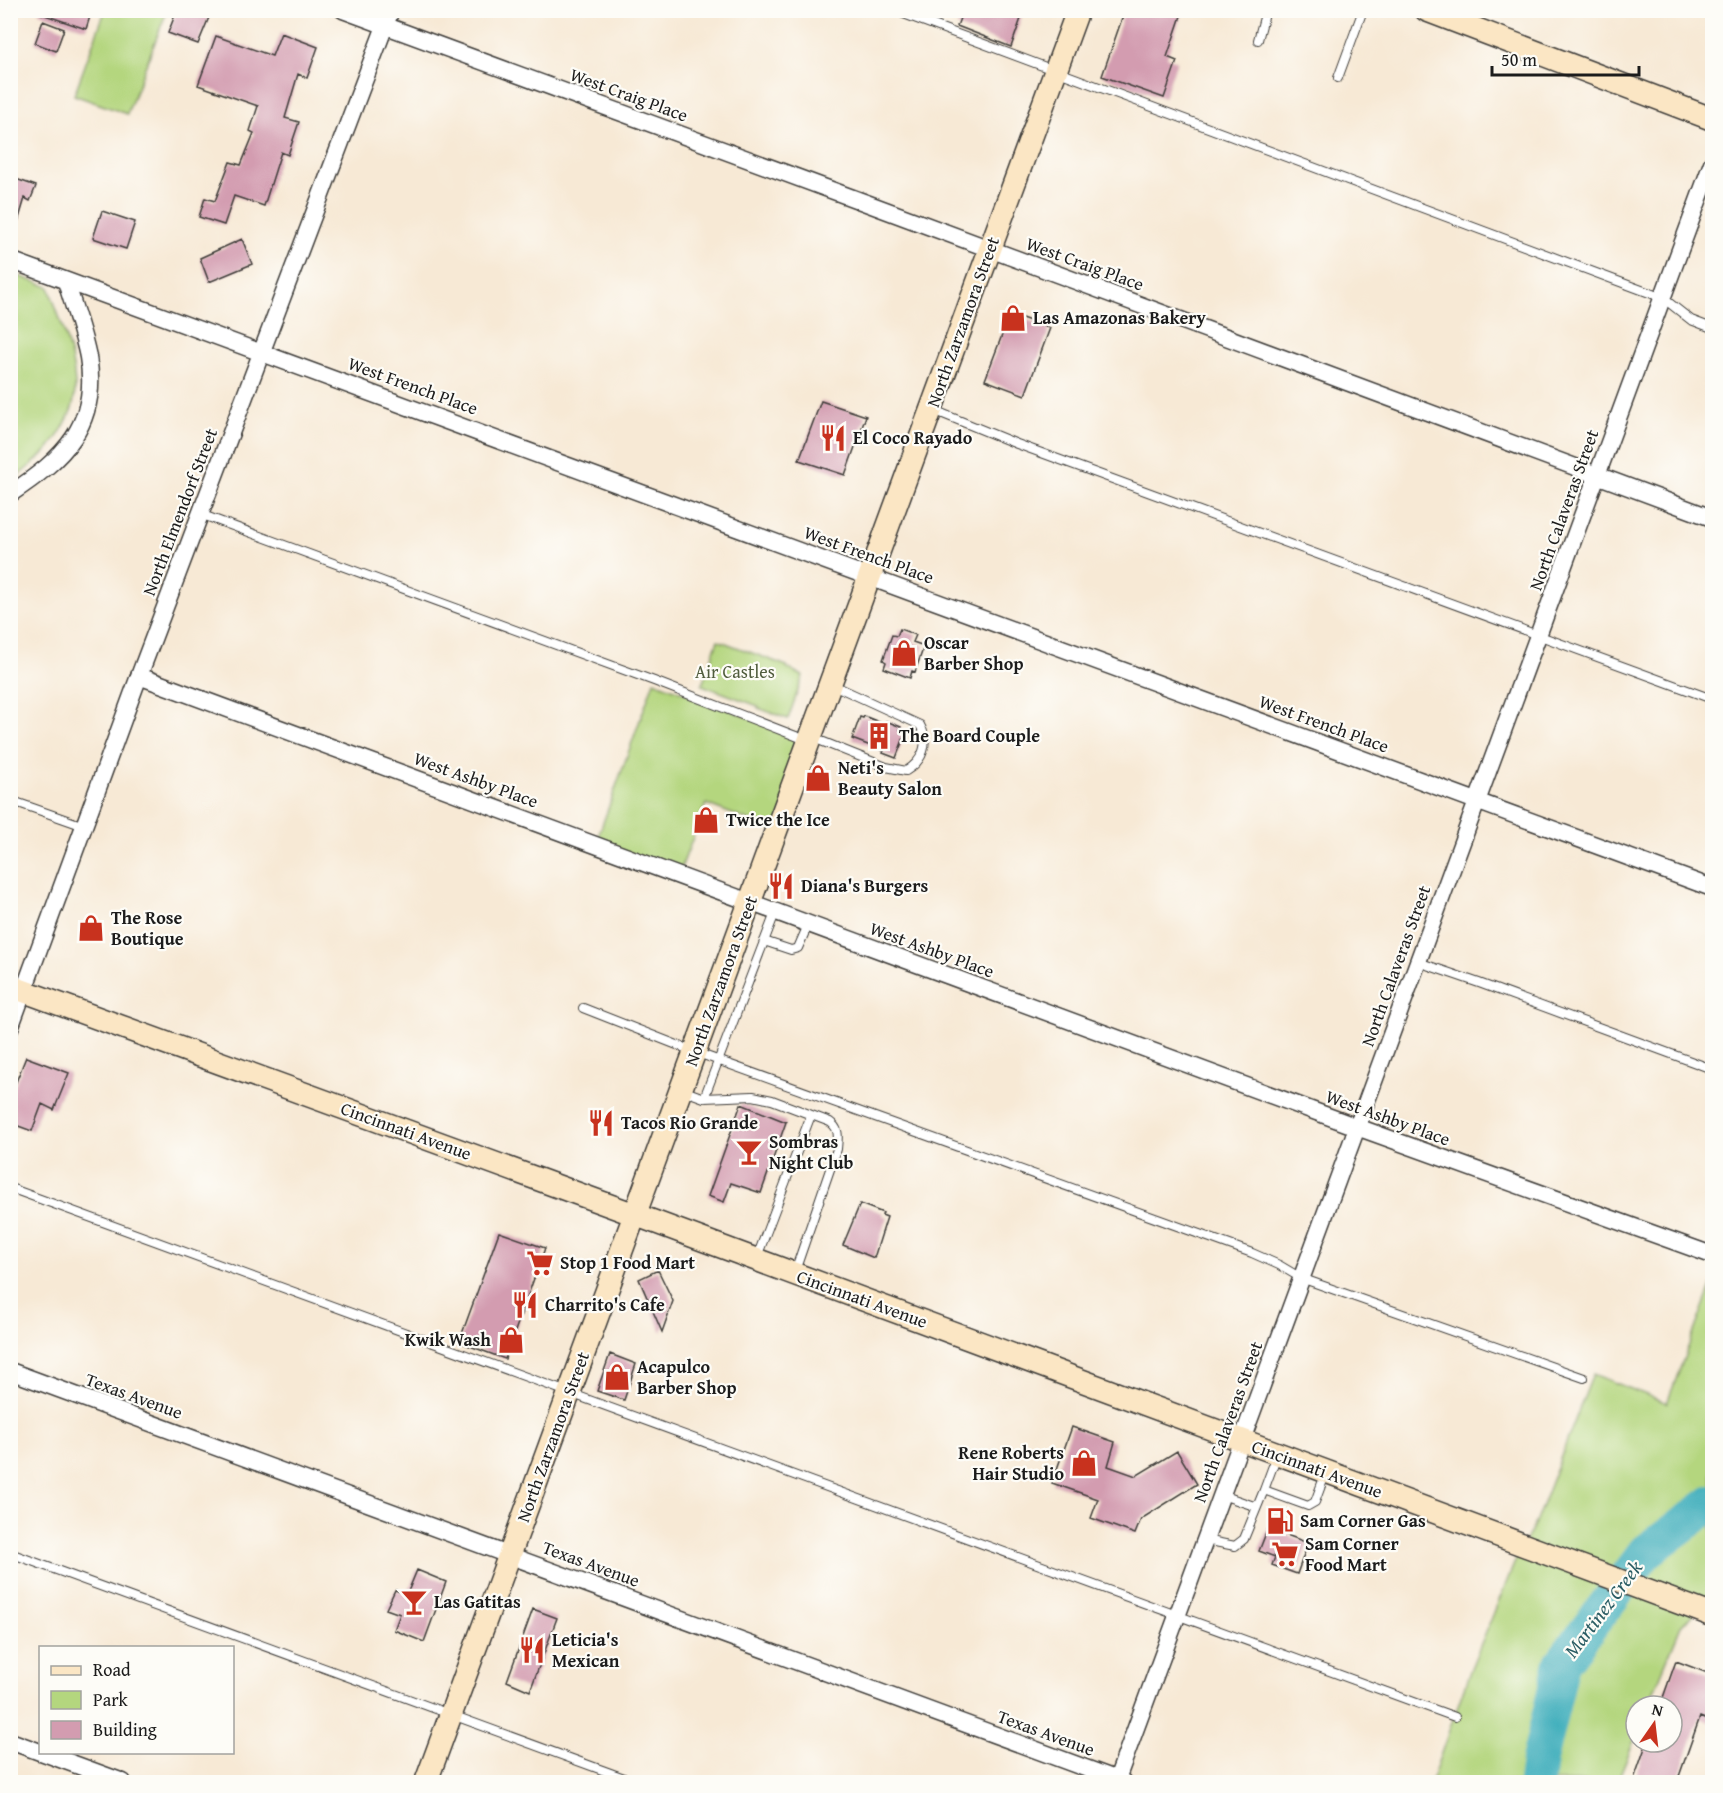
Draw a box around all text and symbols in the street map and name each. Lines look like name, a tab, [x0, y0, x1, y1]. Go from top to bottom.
scale bar	[1492, 39, 1639, 77]
text: 50 m	[1501, 46, 1537, 73]
street label: West Craig Place	[566, 61, 692, 128]
street label: West Craig Place	[1022, 230, 1148, 297]
street label: North Zarzamora Street	[919, 232, 1006, 411]
shop icon: Las Amazonas Bakery	[998, 303, 1028, 333]
place label: Las Amazonas Bakery	[1033, 304, 1207, 331]
street label: West French Place	[344, 350, 482, 422]
street label: North Elmendorf Street	[135, 423, 224, 600]
restaurant icon: El Coco Rayado	[818, 423, 848, 453]
place label: El Coco Rayado	[853, 424, 973, 451]
street label: North Calaveras Street	[1522, 425, 1605, 594]
street label: West French Place	[800, 519, 938, 591]
place label: Oscar Barber Shop	[924, 629, 1023, 677]
shop icon: Oscar Barber Shop	[889, 638, 919, 668]
park label: Air Castles	[695, 658, 775, 685]
street label: West French Place	[1255, 688, 1393, 760]
building icon: The Board Couple	[864, 721, 894, 751]
place label: The Board Couple	[899, 722, 1040, 749]
street label: West Ashby Place	[410, 745, 542, 815]
place label: Neti's Beauty Salon	[838, 754, 942, 802]
shop icon: Neti's Beauty Salon	[803, 763, 833, 793]
shop icon: Twice the Ice	[691, 805, 721, 835]
place label: Twice the Ice	[726, 806, 830, 833]
restaurant icon: Diana's Burgers	[766, 871, 796, 901]
place label: Diana's Burgers	[801, 872, 928, 899]
street label: North Calaveras Street	[1354, 881, 1437, 1050]
street label: North Zarzamora Street	[677, 891, 764, 1070]
place label: The Rose Boutique	[111, 904, 184, 952]
shop icon: The Rose Boutique	[76, 913, 106, 943]
street label: West Ashby Place	[866, 915, 998, 985]
street label: West Ashby Place	[1322, 1083, 1454, 1153]
street label: Cincinnati Avenue	[337, 1094, 475, 1167]
restaurant icon: Tacos Rio Grande	[586, 1108, 616, 1138]
place label: Tacos Rio Grande	[621, 1109, 758, 1136]
place label: Sombras Night Club	[769, 1128, 854, 1176]
bar icon: Sombras Night Club	[734, 1137, 764, 1167]
supermarket icon: Stop 1 Food Mart	[525, 1248, 555, 1278]
place label: Stop 1 Food Mart	[560, 1249, 695, 1276]
street label: Cincinnati Avenue	[793, 1262, 931, 1335]
restaurant icon: Charrito's Cafe	[510, 1290, 540, 1320]
place label: Charrito's Cafe	[545, 1291, 665, 1318]
shop icon: Kwik Wash	[496, 1325, 526, 1355]
place label: Kwik Wash	[405, 1326, 491, 1353]
street label: North Calaveras Street	[1186, 1337, 1269, 1506]
street label: North Zarzamora Street	[509, 1347, 596, 1526]
place label: Acapulco Barber Shop	[637, 1353, 736, 1401]
shop icon: Acapulco Barber Shop	[602, 1362, 632, 1392]
street label: Texas Avenue	[82, 1365, 187, 1426]
street label: Cincinnati Avenue	[1248, 1432, 1386, 1505]
place label: Rene Roberts Hair Studio	[958, 1439, 1064, 1487]
shop icon: Rene Roberts Hair Studio	[1069, 1448, 1099, 1478]
fuel station icon: Sam Corner Gas	[1265, 1506, 1295, 1536]
place label: Sam Corner Gas	[1300, 1507, 1426, 1534]
place label: Sam Corner Food Mart	[1305, 1530, 1400, 1578]
street label: Texas Avenue	[539, 1533, 644, 1594]
supermarket icon: Sam Corner Food Mart	[1270, 1539, 1300, 1569]
water label: Martinez Creek	[1556, 1553, 1649, 1663]
bar icon: Las Gatitas	[399, 1587, 429, 1617]
place label: Las Gatitas	[434, 1588, 521, 1615]
place label: Leticia's Mexican	[552, 1626, 620, 1674]
restaurant icon: Leticia's Mexican	[517, 1635, 547, 1665]
legend	[39, 1646, 234, 1754]
text: Road	[93, 1656, 131, 1683]
text: Park	[93, 1686, 129, 1713]
north arrow	[1624, 1694, 1684, 1754]
text: N	[1650, 1697, 1666, 1722]
street label: Texas Avenue	[994, 1702, 1099, 1763]
text: Building	[93, 1716, 157, 1743]

